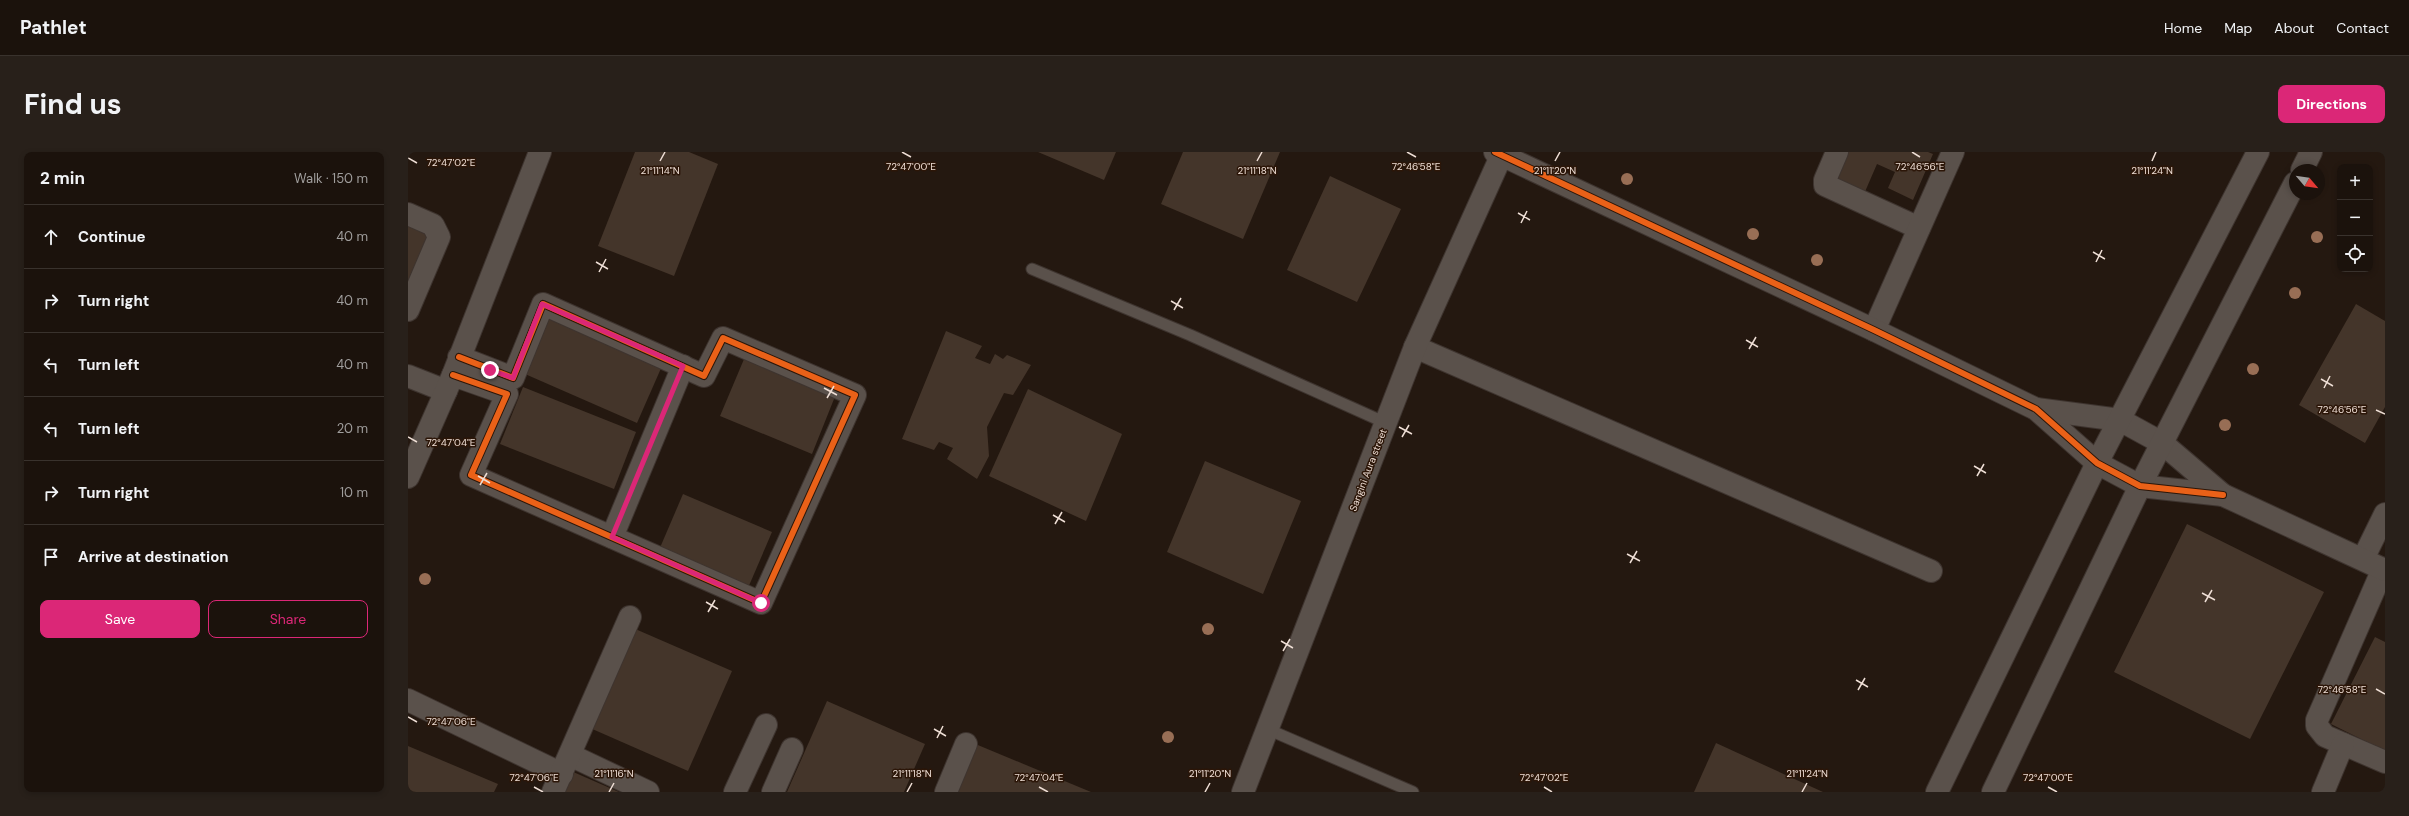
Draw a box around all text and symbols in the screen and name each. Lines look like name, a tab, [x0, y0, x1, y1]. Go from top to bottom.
text: Pathlet	[20, 15, 87, 40]
text: Home	[2164, 19, 2202, 37]
text: Map	[2224, 19, 2252, 37]
text: About	[2274, 19, 2314, 37]
text: Contact	[2336, 19, 2389, 37]
button: Directions	[2278, 85, 2385, 123]
text: Find us	[24, 86, 122, 123]
text: 72°47'02"E	[427, 156, 476, 169]
text: 72°47'00"E	[886, 160, 936, 173]
text: 72°46'58"E	[1392, 160, 1441, 173]
text: 72°46'56"E	[1896, 160, 1945, 173]
text: 21°11'14"N	[640, 164, 680, 177]
text: 21°11'18"N	[1237, 164, 1277, 177]
text: 21°11'20"N	[1534, 164, 1576, 177]
text: 21°11'24"N	[2131, 164, 2173, 177]
north arrow	[2289, 164, 2325, 200]
map controls	[2337, 164, 2373, 272]
button: +	[2337, 164, 2373, 200]
text: 2 min	[40, 167, 85, 189]
text: Walk · 150 m	[294, 170, 368, 187]
button: −	[2337, 200, 2373, 236]
icon: ahead	[40, 226, 62, 248]
text: Continue	[78, 227, 146, 247]
text: 40 m	[336, 228, 368, 245]
button: locate	[2337, 236, 2373, 272]
icon: right	[40, 290, 62, 312]
text: Turn right	[78, 291, 149, 311]
text: 40 m	[336, 292, 368, 309]
icon: left	[40, 354, 62, 376]
text: Turn left	[78, 355, 139, 375]
text: 40 m	[336, 356, 368, 373]
route end	[481, 361, 499, 379]
text: 72°46'56"E	[2318, 403, 2367, 416]
icon: left	[40, 418, 62, 440]
text: Turn left	[78, 419, 139, 439]
text: 20 m	[337, 420, 368, 437]
street label: Sangini Aura street	[1346, 427, 1390, 513]
text: 72°47'04"E	[426, 436, 476, 449]
icon: right	[40, 482, 62, 504]
text: Turn right	[78, 483, 149, 503]
text: 10 m	[340, 484, 368, 501]
icon: arrive	[40, 546, 62, 568]
text: Arrive at destination	[78, 547, 229, 567]
route start	[752, 594, 770, 612]
button: Save	[40, 600, 200, 638]
button: Share	[208, 600, 368, 638]
text: 72°46'58"E	[2318, 683, 2367, 696]
text: 72°47'06"E	[426, 715, 476, 728]
text: 21°11'16"N	[594, 767, 634, 780]
text: 21°11'18"N	[892, 767, 932, 780]
text: 21°11'20"N	[1189, 767, 1231, 780]
text: 21°11'24"N	[1786, 767, 1828, 780]
text: 72°47'06"E	[509, 771, 559, 784]
text: 72°47'04"E	[1014, 771, 1064, 784]
text: 72°47'02"E	[1520, 771, 1569, 784]
text: 72°47'00"E	[2023, 771, 2073, 784]

